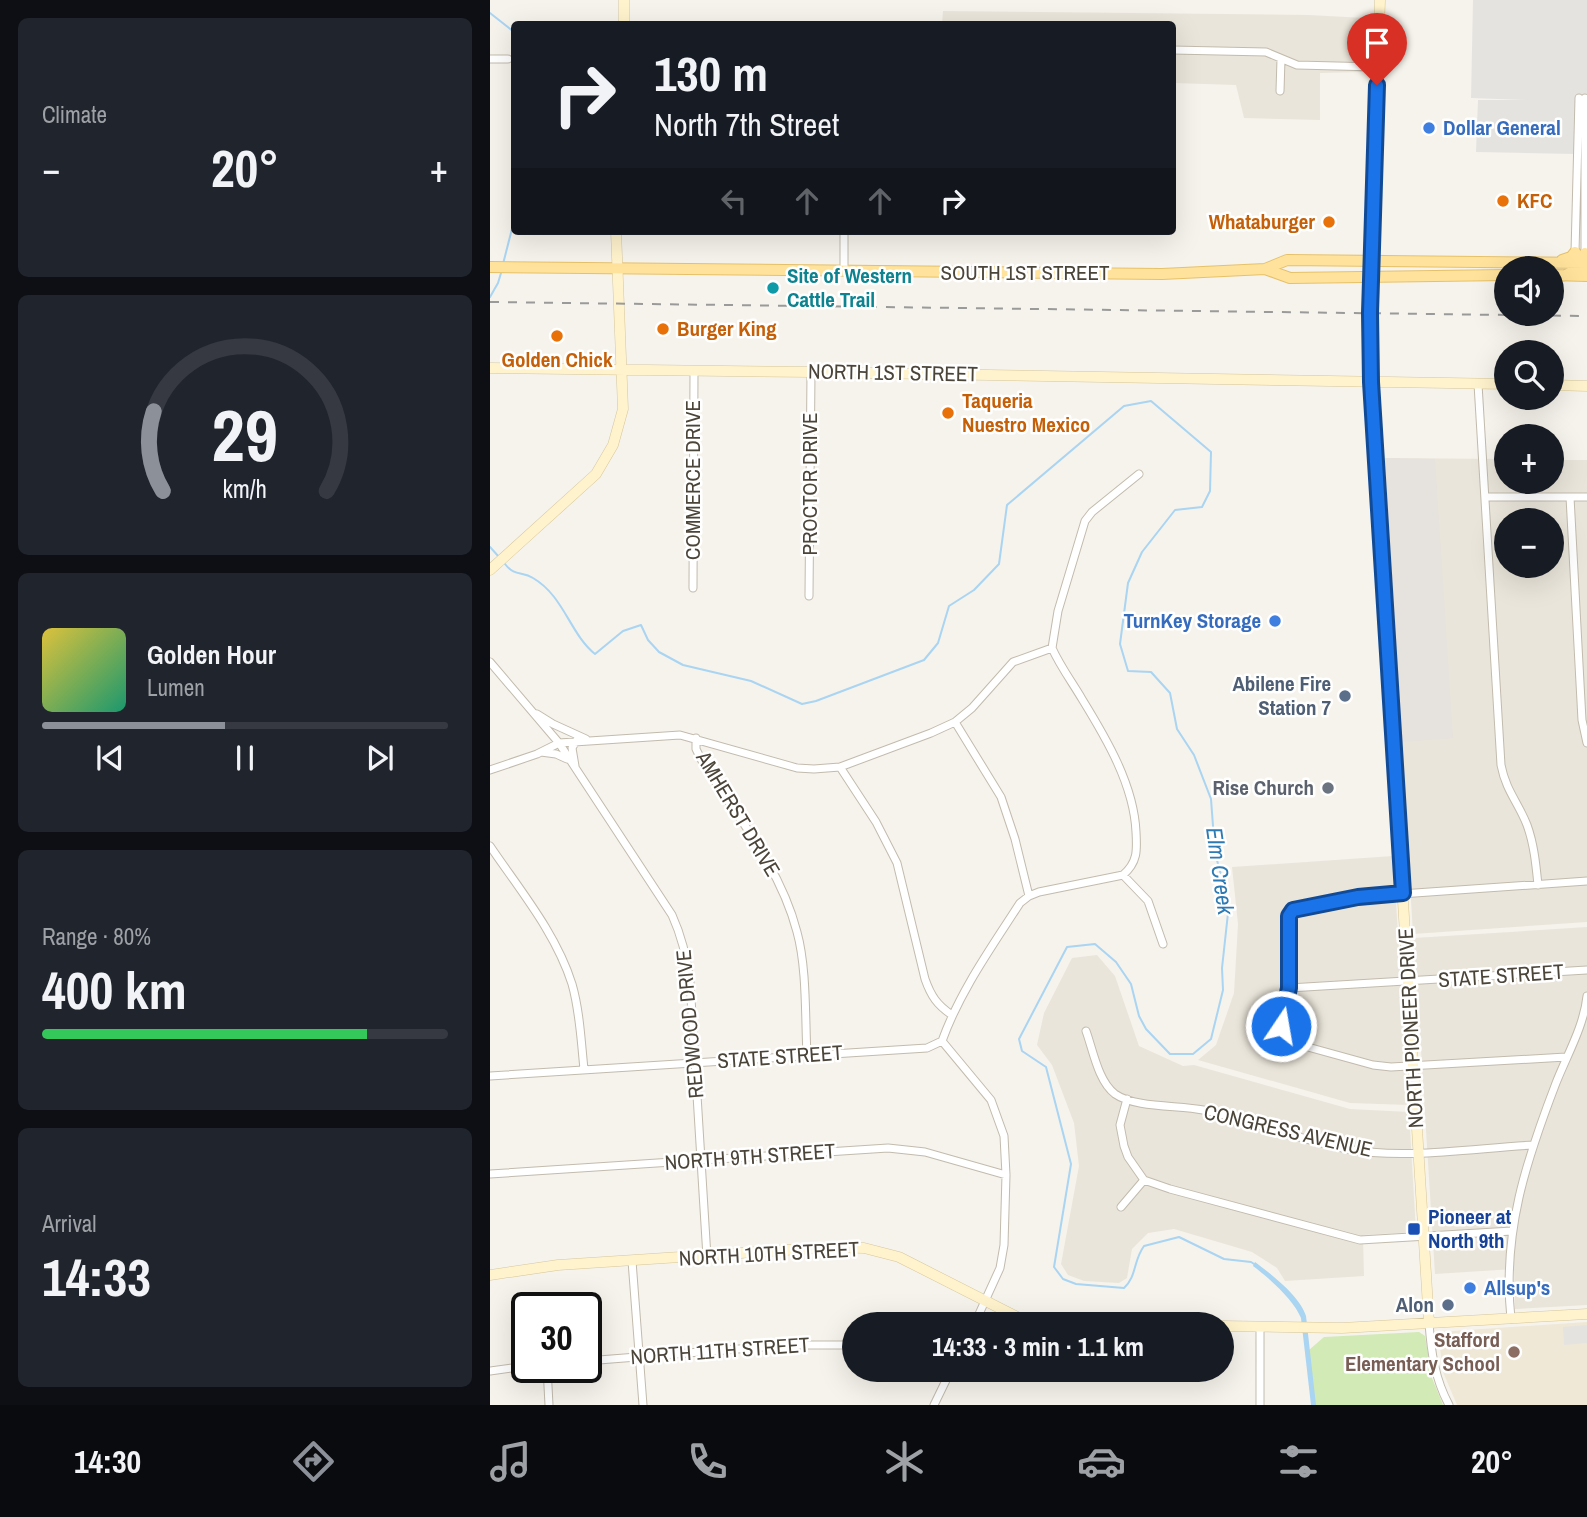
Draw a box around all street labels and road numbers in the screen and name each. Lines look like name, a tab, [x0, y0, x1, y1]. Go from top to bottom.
street label: SOUTH 1ST STREET	[940, 258, 1110, 287]
street label: NORTH 1ST STREET	[808, 357, 979, 388]
street label: COMMERCE DRIVE	[678, 400, 707, 560]
street label: PROCTOR DRIVE	[795, 412, 824, 556]
street label: AMHERST DRIVE	[689, 745, 787, 882]
street label: NORTH PIONEER DRIVE	[1391, 927, 1430, 1129]
street label: REDWOOD DRIVE	[669, 948, 710, 1100]
street label: STATE STREET	[1437, 957, 1565, 994]
street label: STATE STREET	[716, 1038, 844, 1075]
street label: CONGRESS AVENUE	[1201, 1097, 1375, 1164]
street label: NORTH 9TH STREET	[664, 1136, 837, 1177]
street label: NORTH 10TH STREET	[678, 1234, 860, 1273]
street label: NORTH 11TH STREET	[630, 1330, 811, 1371]

